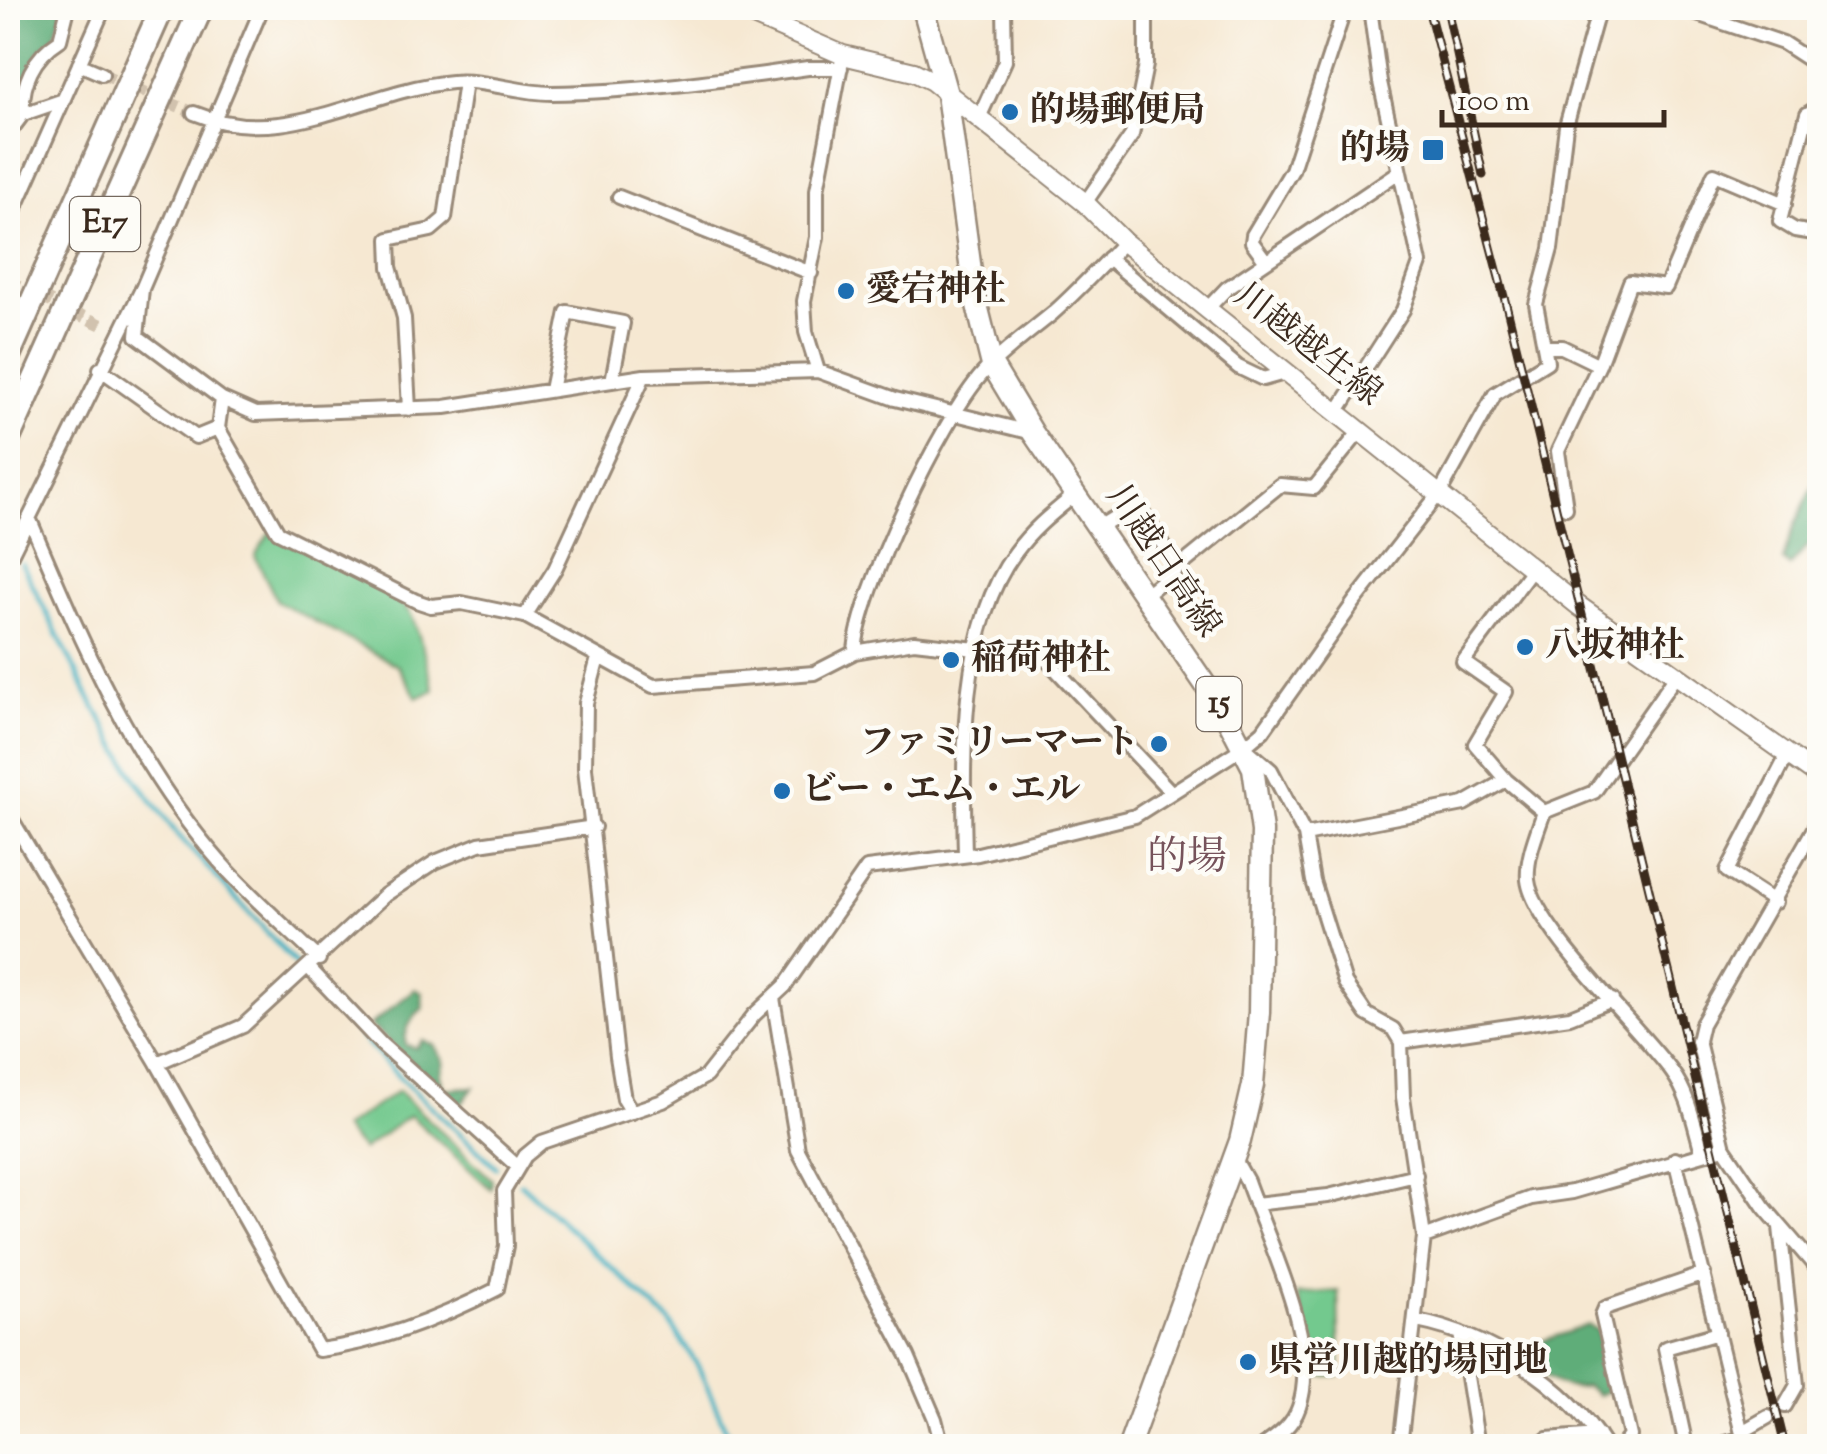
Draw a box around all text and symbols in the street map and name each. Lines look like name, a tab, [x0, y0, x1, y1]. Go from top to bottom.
scale bar	[1442, 65, 1664, 127]
text: 100 m	[1457, 81, 1530, 124]
place label: 的場郵便局	[1030, 87, 1205, 138]
marker: 的場郵便局	[999, 101, 1021, 123]
place label: 的場	[1340, 125, 1410, 176]
marker: 的場	[1420, 137, 1446, 163]
road number: E17	[70, 197, 140, 251]
place label: 愛宕神社	[866, 266, 1006, 317]
street label: 川越越生線	[1222, 272, 1392, 420]
marker: 愛宕神社	[835, 280, 857, 302]
street label: 川越日高線	[1092, 475, 1232, 649]
place label: 八坂神社	[1545, 622, 1685, 673]
place label: 稲荷神社	[971, 635, 1111, 686]
marker: 八坂神社	[1514, 636, 1536, 658]
marker: 稲荷神社	[940, 649, 962, 671]
road number: 15	[1196, 677, 1242, 731]
place label: ファミリーマート	[860, 719, 1139, 770]
marker: ファミリーマート	[1148, 733, 1170, 755]
place label: ビー・エム・エル	[802, 766, 1081, 817]
marker: ビー・エム・エル	[771, 780, 793, 802]
district label: 的場	[1147, 831, 1227, 888]
place label: 県営川越的場団地	[1268, 1337, 1548, 1388]
marker: 県営川越的場団地	[1237, 1351, 1259, 1373]

